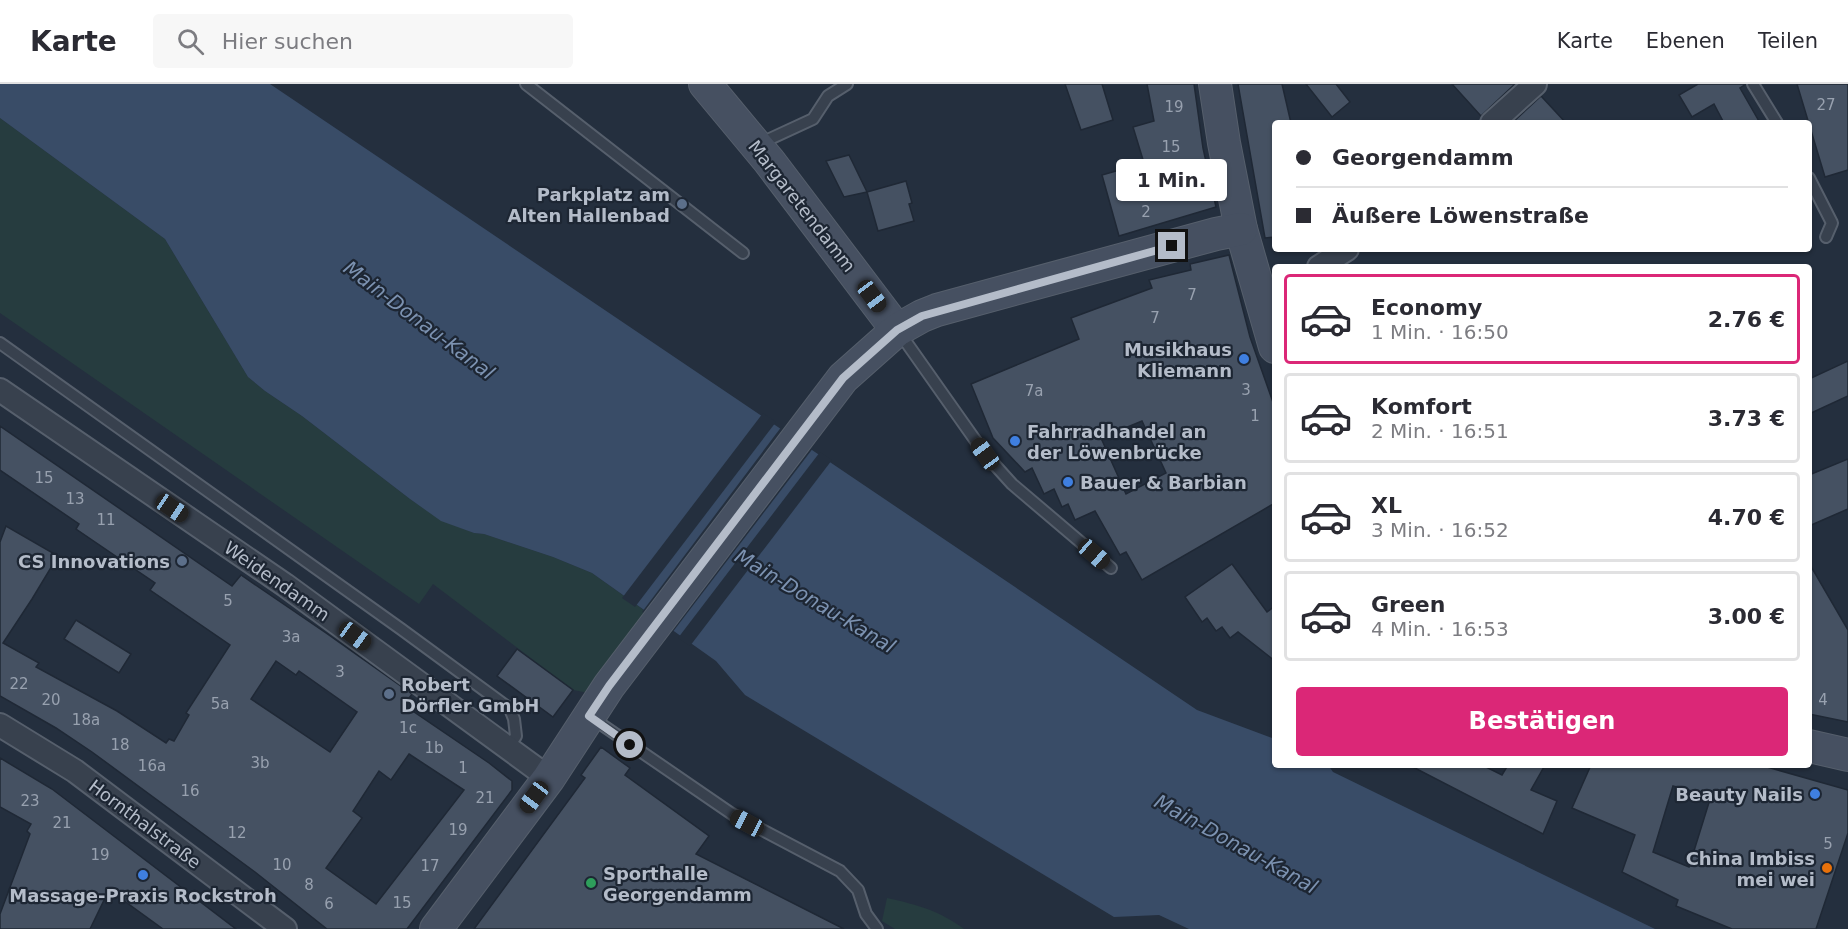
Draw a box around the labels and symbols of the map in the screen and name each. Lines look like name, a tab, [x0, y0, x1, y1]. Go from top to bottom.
house number: 27	[1816, 96, 1836, 114]
house number: 19	[1164, 98, 1184, 116]
street label: Margaretendamm	[744, 136, 860, 276]
house number: 15	[1161, 138, 1181, 156]
callout: 1 Min.	[1116, 159, 1228, 201]
place label: Parkplatz am Alten Hallenbad	[508, 184, 670, 226]
marker: Parkplatz am Alten Hallenbad	[675, 197, 689, 211]
house number: 2	[1141, 203, 1151, 221]
route end	[1158, 232, 1185, 259]
water label: Main-Donau-Kanal	[339, 255, 499, 385]
car	[854, 276, 890, 316]
house number: 7	[1187, 286, 1197, 304]
house number: 7	[1150, 309, 1160, 327]
place label: Musikhaus Kliemann	[1124, 339, 1232, 381]
marker: Musikhaus Kliemann	[1237, 352, 1251, 366]
house number: 3	[1241, 381, 1251, 399]
house number: 7a	[1025, 382, 1043, 400]
house number: 1	[1250, 407, 1260, 425]
place label: Fahrradhandel an der Löwenbrücke	[1027, 421, 1206, 463]
car	[967, 434, 1003, 474]
marker: Fahrradhandel an der Löwenbrücke	[1008, 434, 1022, 448]
house number: 15	[34, 469, 54, 487]
place label: Bauer & Barbian	[1080, 472, 1247, 493]
marker: Bauer & Barbian	[1061, 475, 1075, 489]
house number: 13	[65, 490, 85, 508]
car	[152, 490, 192, 526]
house number: 11	[96, 511, 116, 529]
car	[1075, 535, 1113, 573]
street label: Weidendamm	[220, 537, 334, 625]
water label: Main-Donau-Kanal	[731, 544, 900, 659]
place label: CS Innovations	[18, 551, 170, 572]
marker: CS Innovations	[175, 554, 189, 568]
house number: 5	[223, 592, 233, 610]
car	[335, 618, 375, 654]
house number: 3a	[282, 628, 300, 646]
house number: 3	[335, 663, 345, 681]
place label: Robert Dörfler GmbH	[401, 674, 539, 716]
house number: 22	[9, 675, 29, 693]
marker: Robert Dörfler GmbH	[382, 687, 396, 701]
house number: 20	[41, 691, 61, 709]
house number: 4	[1818, 691, 1828, 709]
house number: 5a	[211, 695, 229, 713]
house number: 18a	[72, 711, 100, 729]
house number: 1c	[399, 719, 417, 737]
route start	[616, 731, 643, 758]
house number: 18	[110, 736, 130, 754]
house number: 1b	[424, 739, 444, 757]
house number: 3b	[250, 754, 270, 772]
house number: 16a	[138, 757, 166, 775]
house number: 1	[458, 759, 468, 777]
street label: Hornthalstraße	[85, 775, 205, 873]
car	[516, 777, 552, 817]
house number: 16	[180, 782, 200, 800]
place label: Beauty Nails	[1675, 784, 1803, 805]
marker: Beauty Nails	[1808, 787, 1822, 801]
house number: 21	[475, 789, 495, 807]
water label: Main-Donau-Kanal	[1150, 789, 1322, 899]
house number: 23	[20, 792, 40, 810]
car	[727, 807, 767, 839]
house number: 21	[52, 814, 72, 832]
house number: 19	[448, 821, 468, 839]
house number: 12	[227, 824, 247, 842]
house number: 5	[1823, 835, 1833, 853]
house number: 19	[90, 846, 110, 864]
place label: China Imbiss mei wei	[1686, 848, 1815, 890]
house number: 10	[272, 856, 292, 874]
house number: 17	[420, 857, 440, 875]
marker: China Imbiss mei wei	[1820, 861, 1834, 875]
place label: Sporthalle Georgendamm	[603, 863, 752, 905]
marker: Massage-Praxis Rockstroh	[136, 868, 150, 882]
house number: 8	[304, 876, 314, 894]
marker: Sporthalle Georgendamm	[584, 876, 598, 890]
place label: Massage-Praxis Rockstroh	[9, 885, 277, 906]
house number: 15	[392, 894, 412, 912]
house number: 6	[324, 895, 334, 913]

